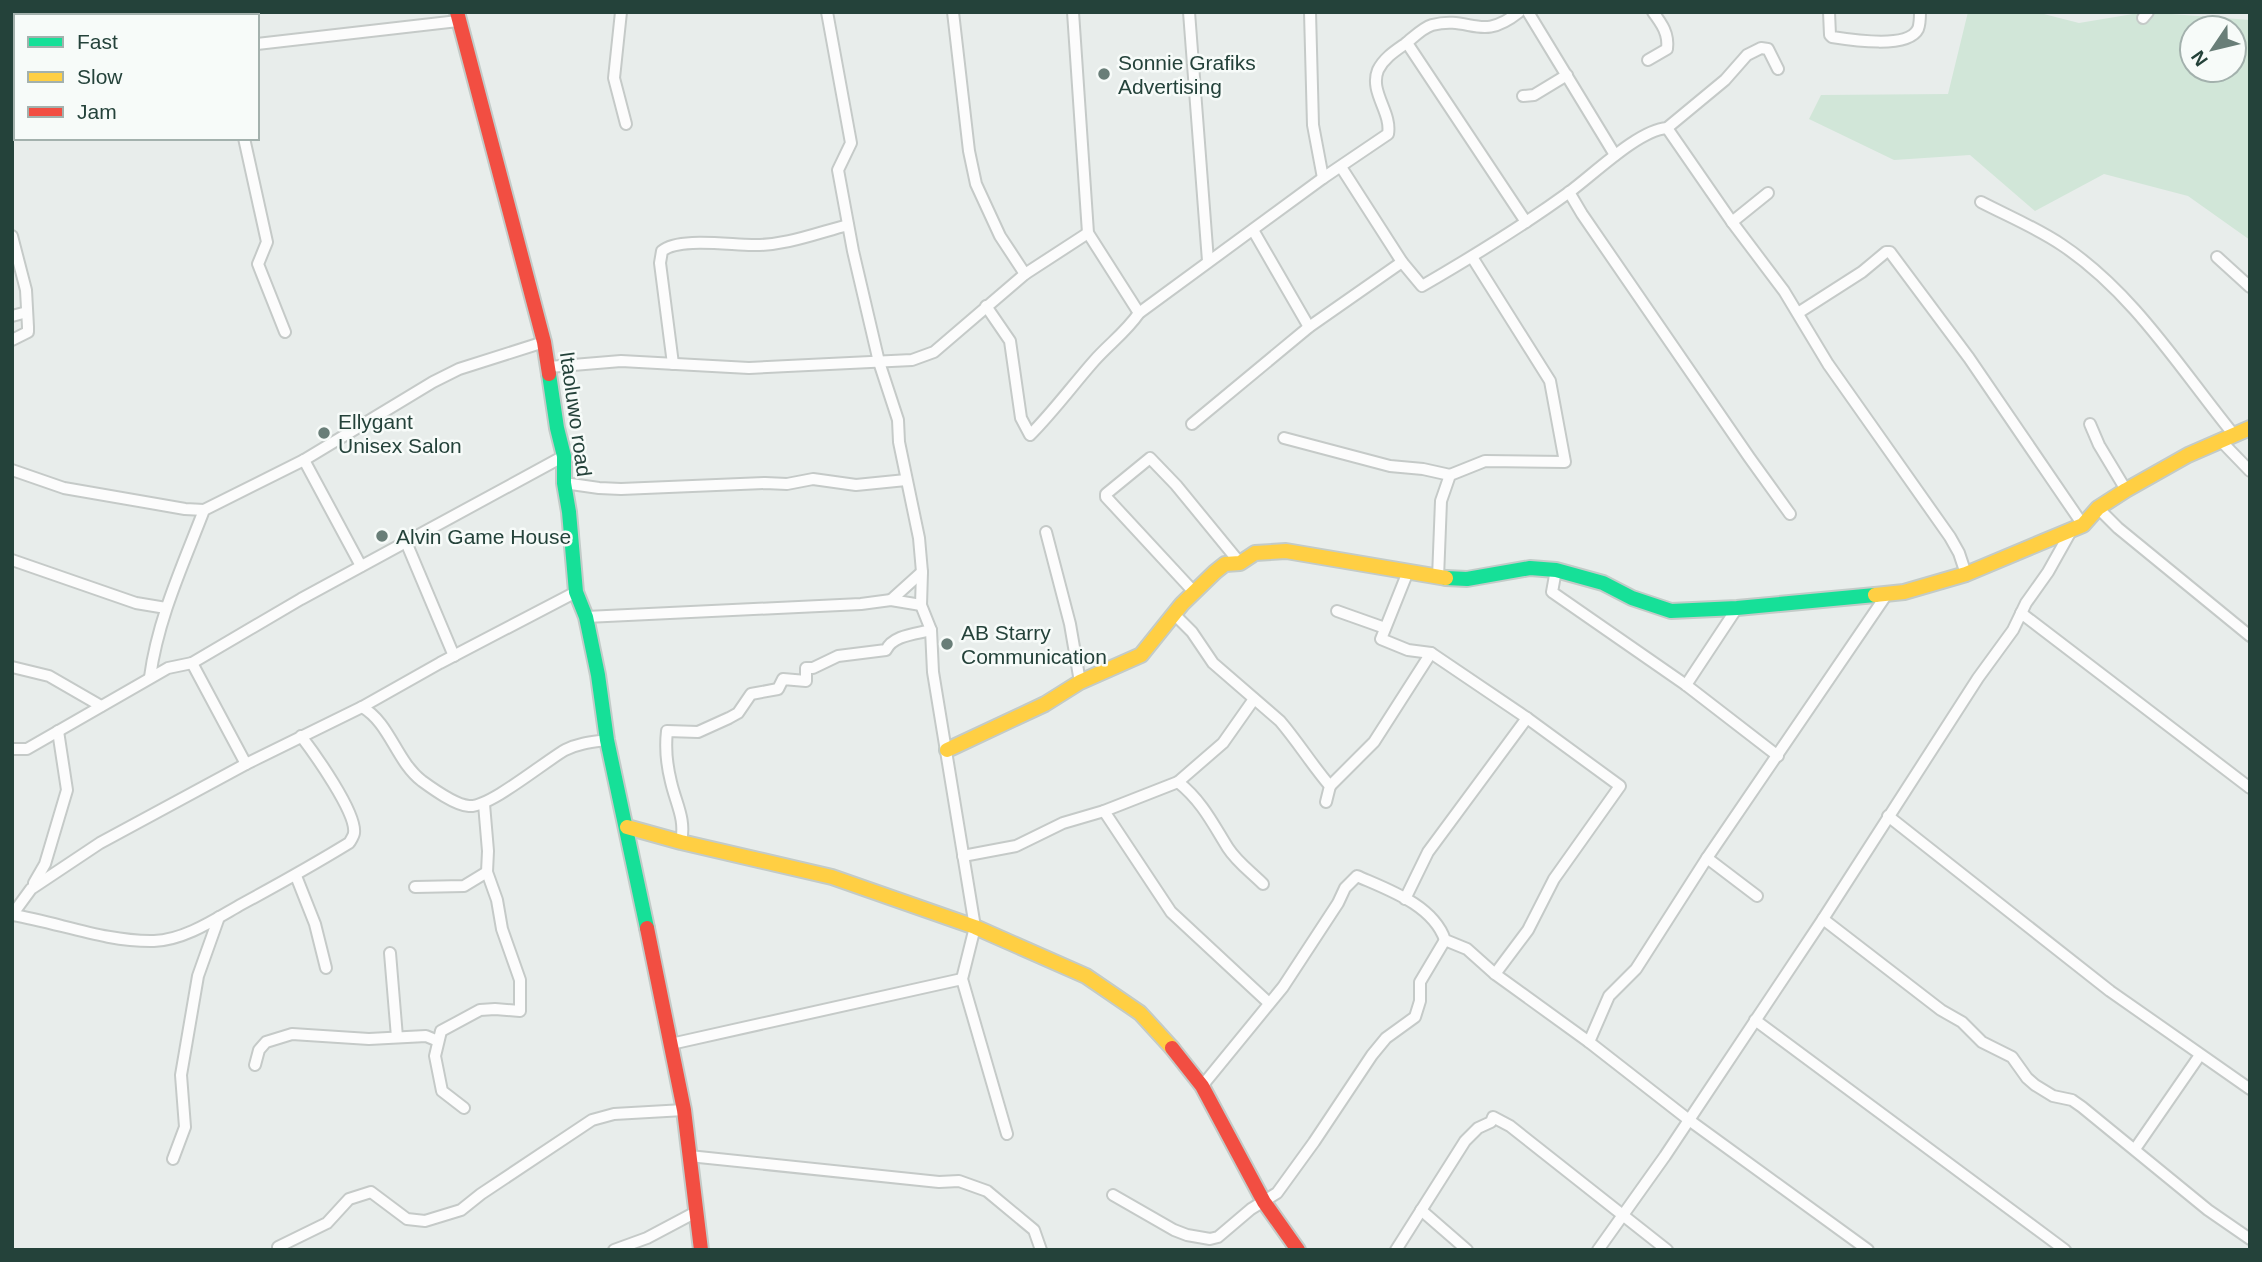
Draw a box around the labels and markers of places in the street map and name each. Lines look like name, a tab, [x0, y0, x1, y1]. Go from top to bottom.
place label: Sonnie Grafiks Advertising	[1118, 51, 1256, 98]
marker: Sonnie Grafiks Advertising	[1096, 66, 1112, 82]
place label: Ellygant Unisex Salon	[338, 410, 462, 457]
marker: Ellygant Unisex Salon	[316, 425, 332, 441]
place label: Alvin Game House	[396, 525, 571, 548]
marker: Alvin Game House	[374, 528, 390, 544]
place label: AB Starry Communication	[961, 621, 1107, 668]
marker: AB Starry Communication	[939, 636, 955, 652]

